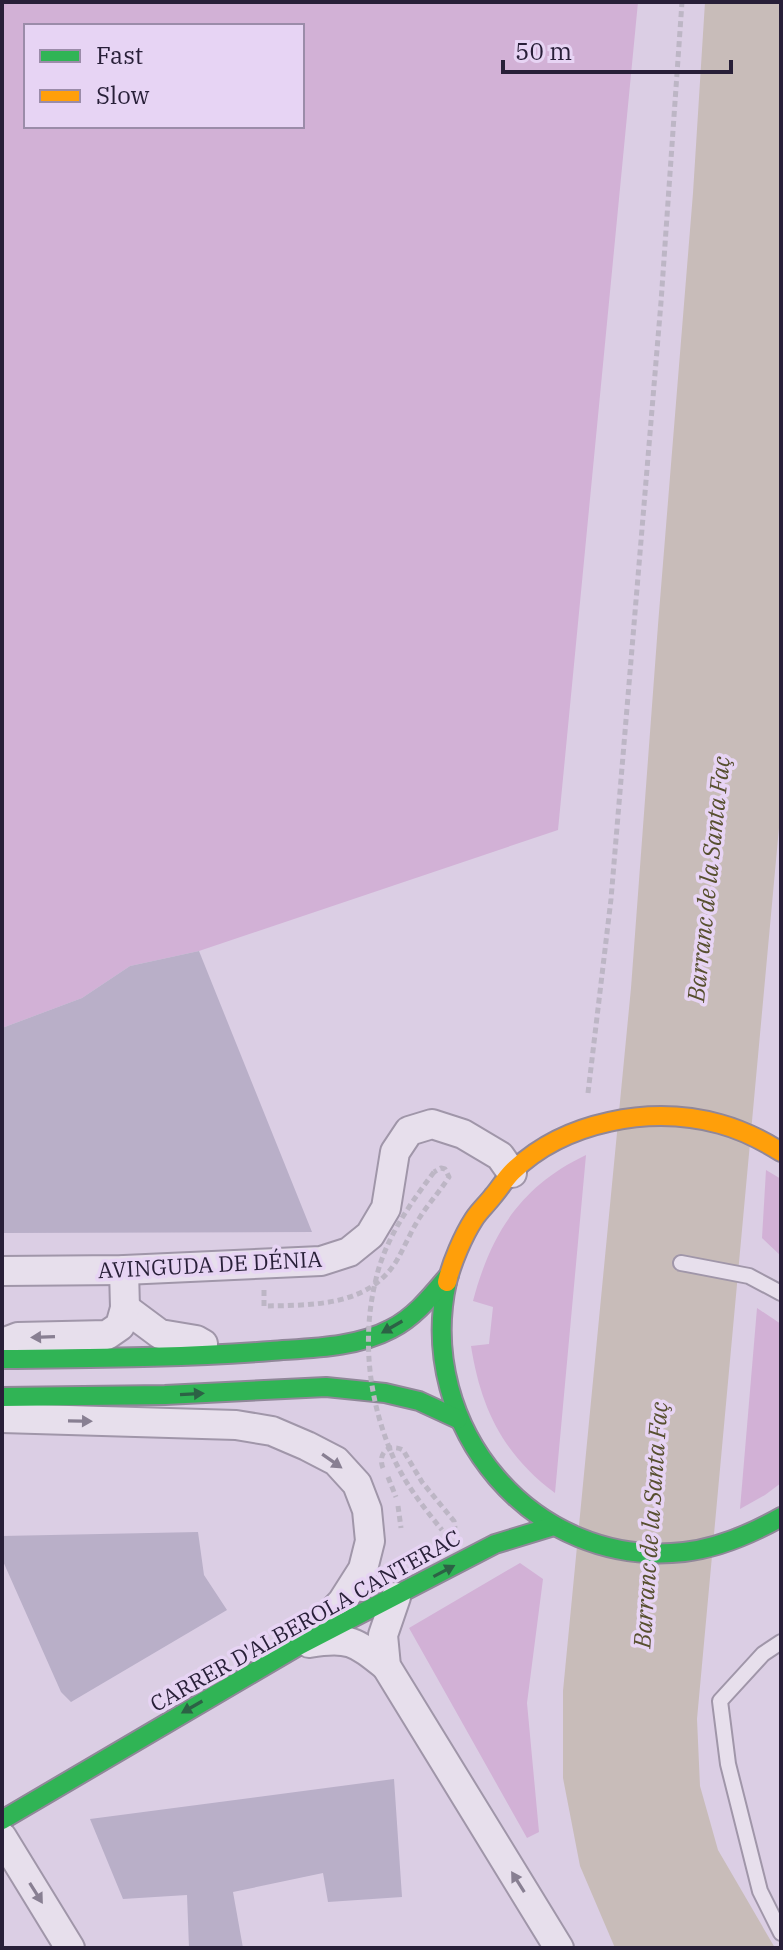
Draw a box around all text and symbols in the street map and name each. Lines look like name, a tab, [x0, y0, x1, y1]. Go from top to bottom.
legend	[24, 24, 304, 128]
scale bar	[503, 24, 731, 74]
text: 50 m	[515, 35, 572, 67]
text: Fast	[96, 39, 143, 71]
text: Slow	[96, 79, 150, 111]
water label: Barranc de la Santa Faç	[679, 754, 737, 1004]
street label: AVINGUDA DE DÉNIA	[97, 1244, 323, 1284]
one-way arrow	[381, 1320, 403, 1334]
one-way arrow	[30, 1330, 55, 1343]
one-way arrow	[180, 1387, 205, 1400]
water label: Barranc de la Santa Faç	[625, 1400, 675, 1650]
one-way arrow	[68, 1415, 93, 1428]
one-way arrow	[321, 1453, 343, 1469]
street label: CARRER D'ALBEROLA CANTERAC	[145, 1522, 465, 1718]
one-way arrow	[433, 1565, 456, 1578]
one-way arrow	[181, 1700, 203, 1714]
one-way arrow	[511, 1871, 526, 1892]
one-way arrow	[29, 1882, 43, 1904]

